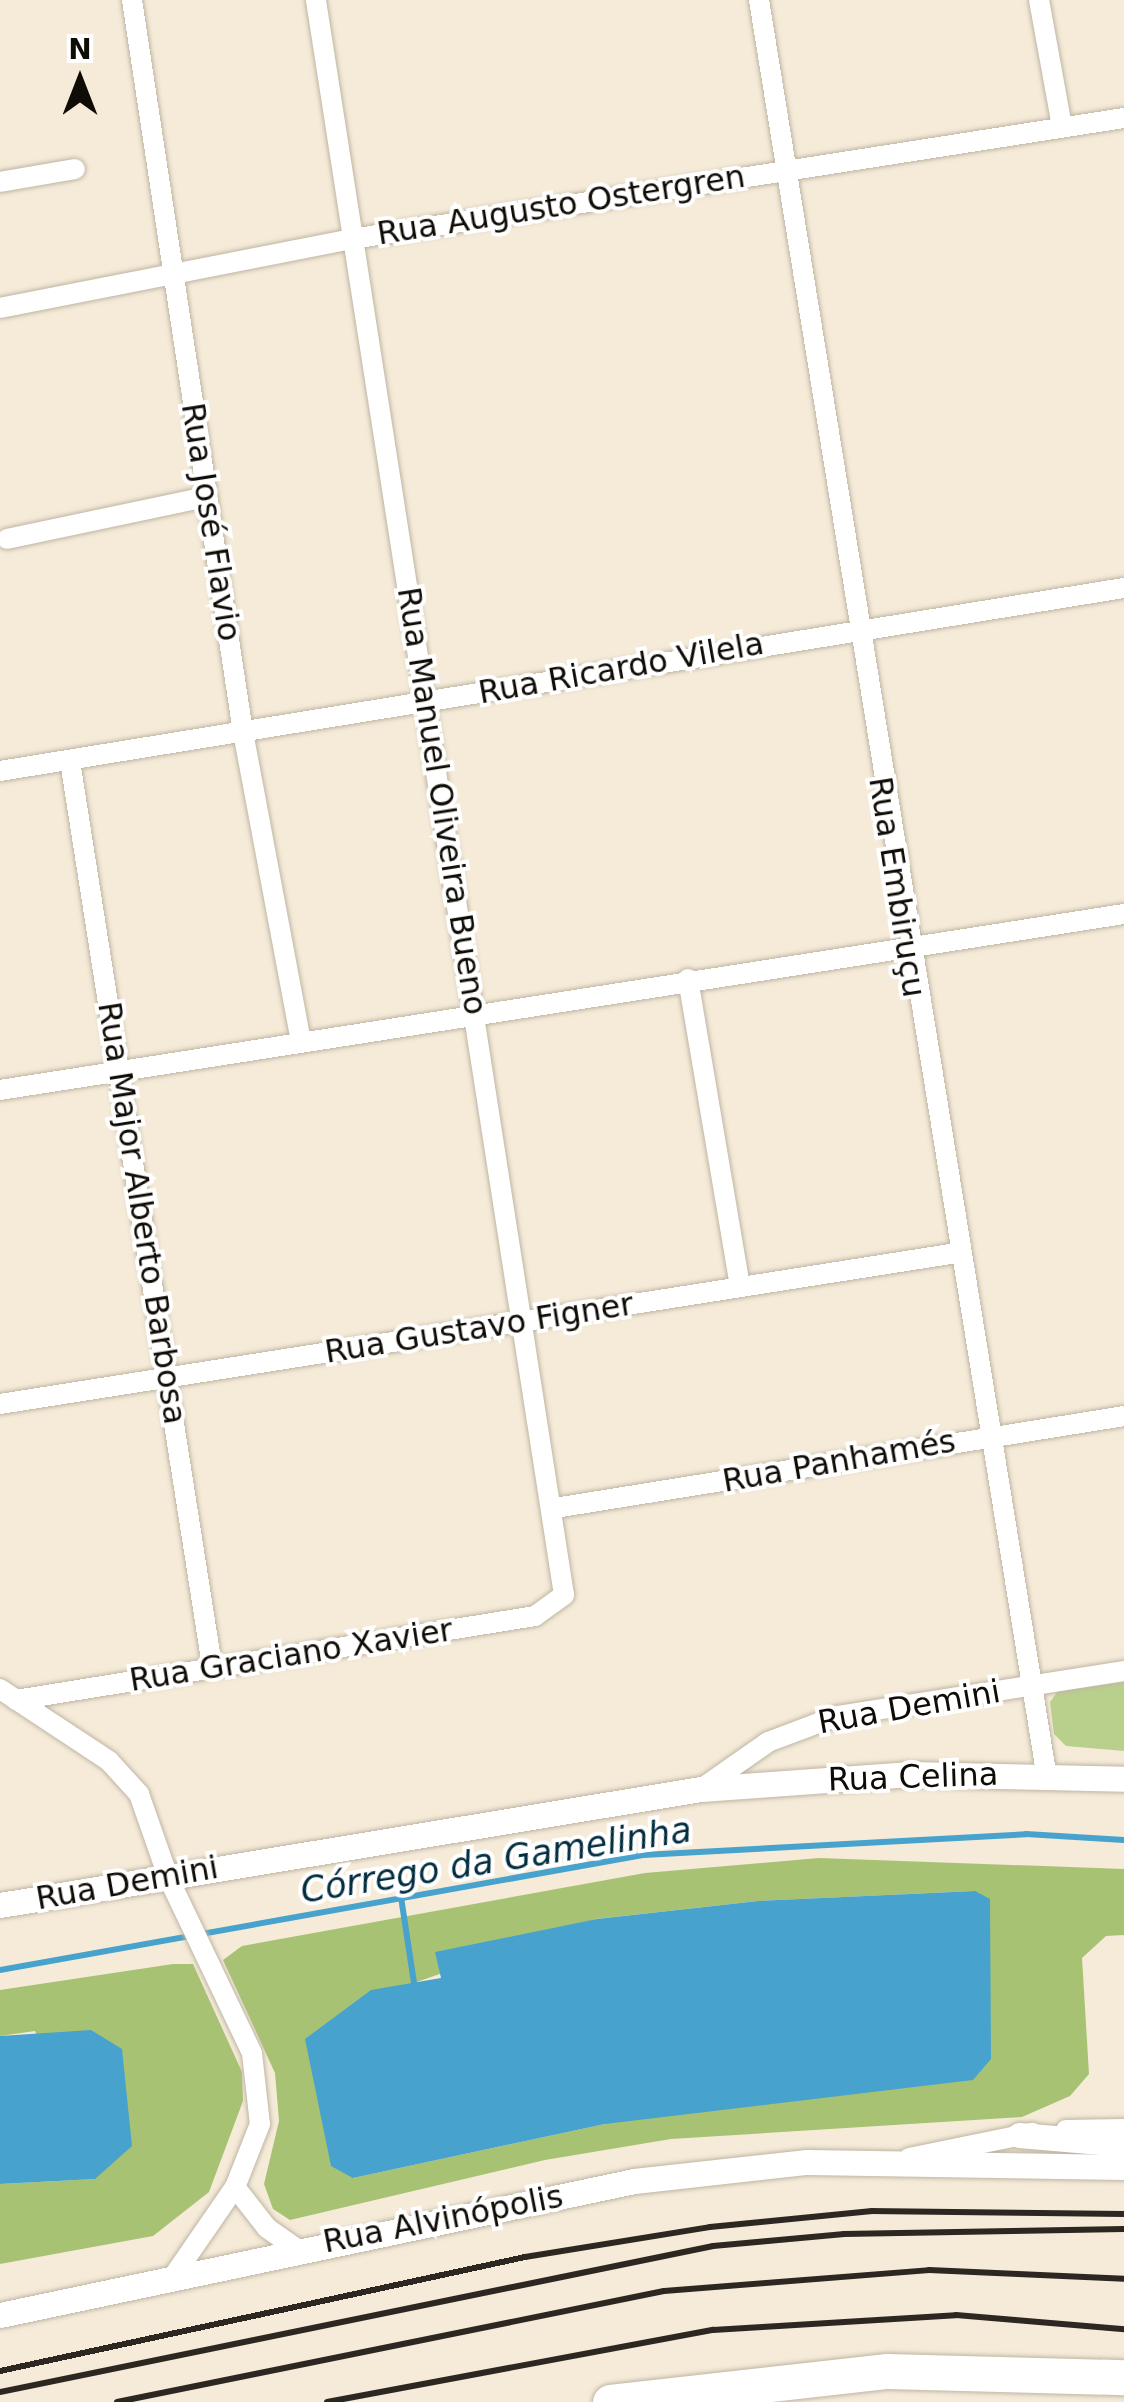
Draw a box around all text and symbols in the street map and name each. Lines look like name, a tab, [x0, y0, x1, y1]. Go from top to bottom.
north arrow	[30, 30, 130, 130]
text: N	[68, 33, 92, 66]
street label: Rua Augusto Ostergren	[374, 157, 748, 253]
street label: Rua José Flavio	[173, 400, 249, 644]
street label: Rua Manuel Oliveira Bueno	[389, 584, 495, 1018]
street label: Rua Ricardo Vilela	[475, 624, 767, 712]
street label: Rua Embiruçu	[861, 774, 933, 1000]
street label: Rua Major Alberto Barbosa	[90, 999, 194, 1427]
street label: Rua Gustavo Figner	[322, 1285, 636, 1371]
street label: Rua Panhamés	[719, 1422, 959, 1500]
street label: Rua Graciano Xavier	[127, 1610, 455, 1700]
street label: Rua Demini	[815, 1672, 1003, 1742]
street label: Rua Celina	[827, 1755, 999, 1799]
water label: Córrego da Gamelinha	[298, 1808, 694, 1912]
street label: Rua Demini	[33, 1848, 221, 1918]
street label: Rua Alvinópolis	[320, 2177, 566, 2261]

